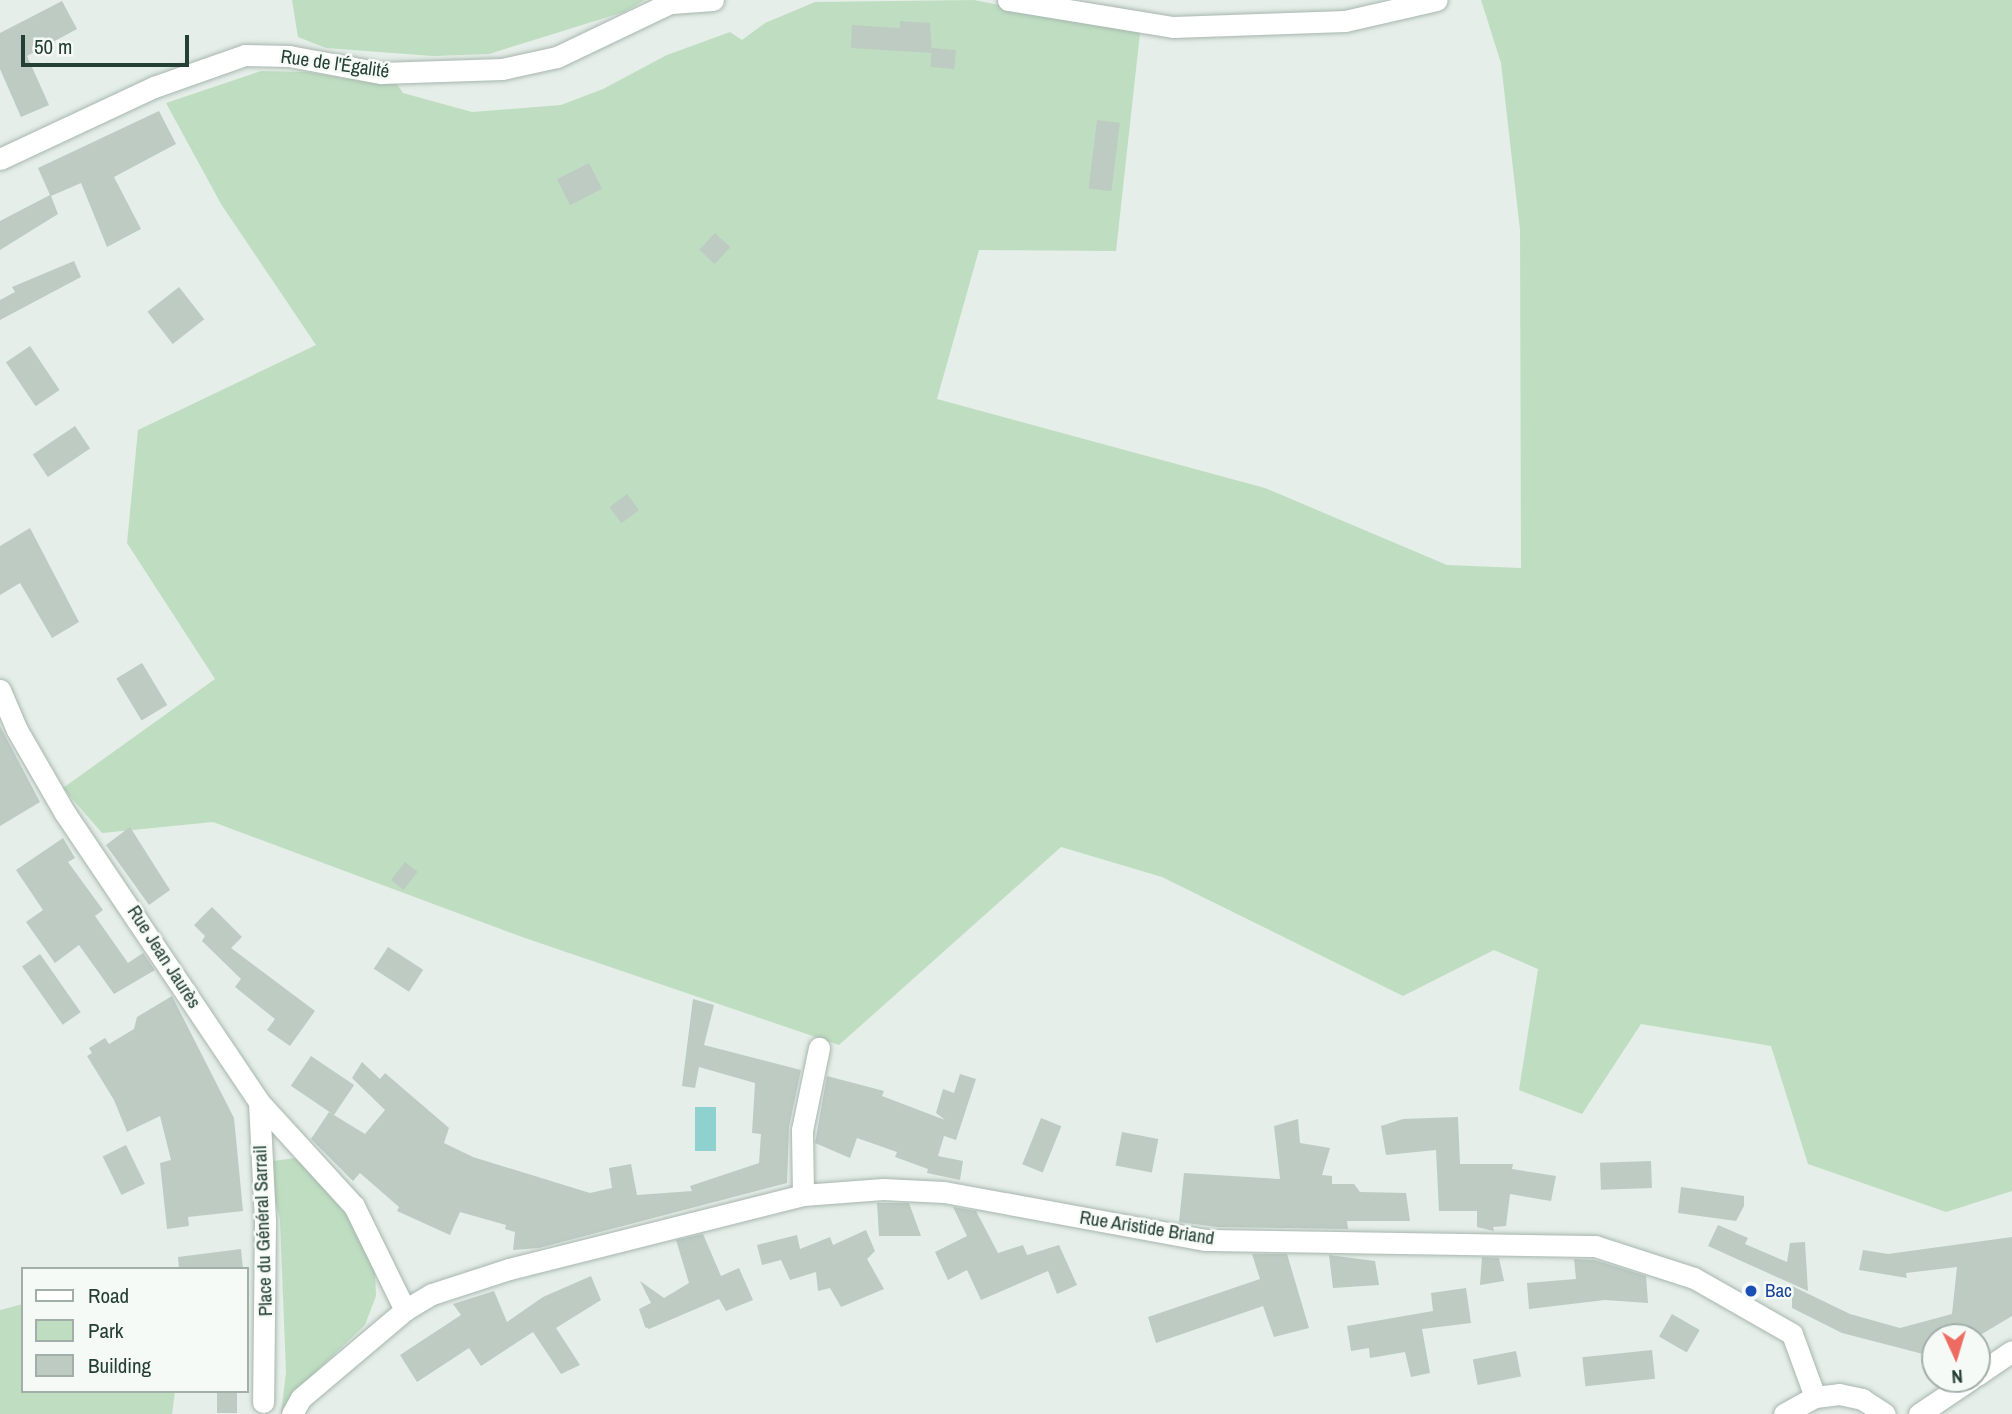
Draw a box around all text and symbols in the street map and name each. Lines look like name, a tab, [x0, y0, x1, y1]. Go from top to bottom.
scale bar	[24, 21, 192, 65]
text: 50 m	[34, 32, 72, 61]
street label: Rue de l'Égalité	[279, 45, 391, 83]
street label: Rue Jean Jaurès	[122, 901, 206, 1013]
street label: Place du Général Sarrail	[249, 1145, 277, 1317]
street label: Rue Aristide Briand	[1078, 1206, 1216, 1250]
legend	[21, 1267, 248, 1393]
place label: Bac	[1765, 1280, 1792, 1302]
text: Road	[88, 1281, 129, 1310]
marker: Bac	[1743, 1283, 1759, 1299]
text: Park	[88, 1316, 123, 1345]
north arrow	[1921, 1323, 1991, 1393]
text: Building	[88, 1351, 151, 1380]
text: N	[1951, 1364, 1964, 1390]

